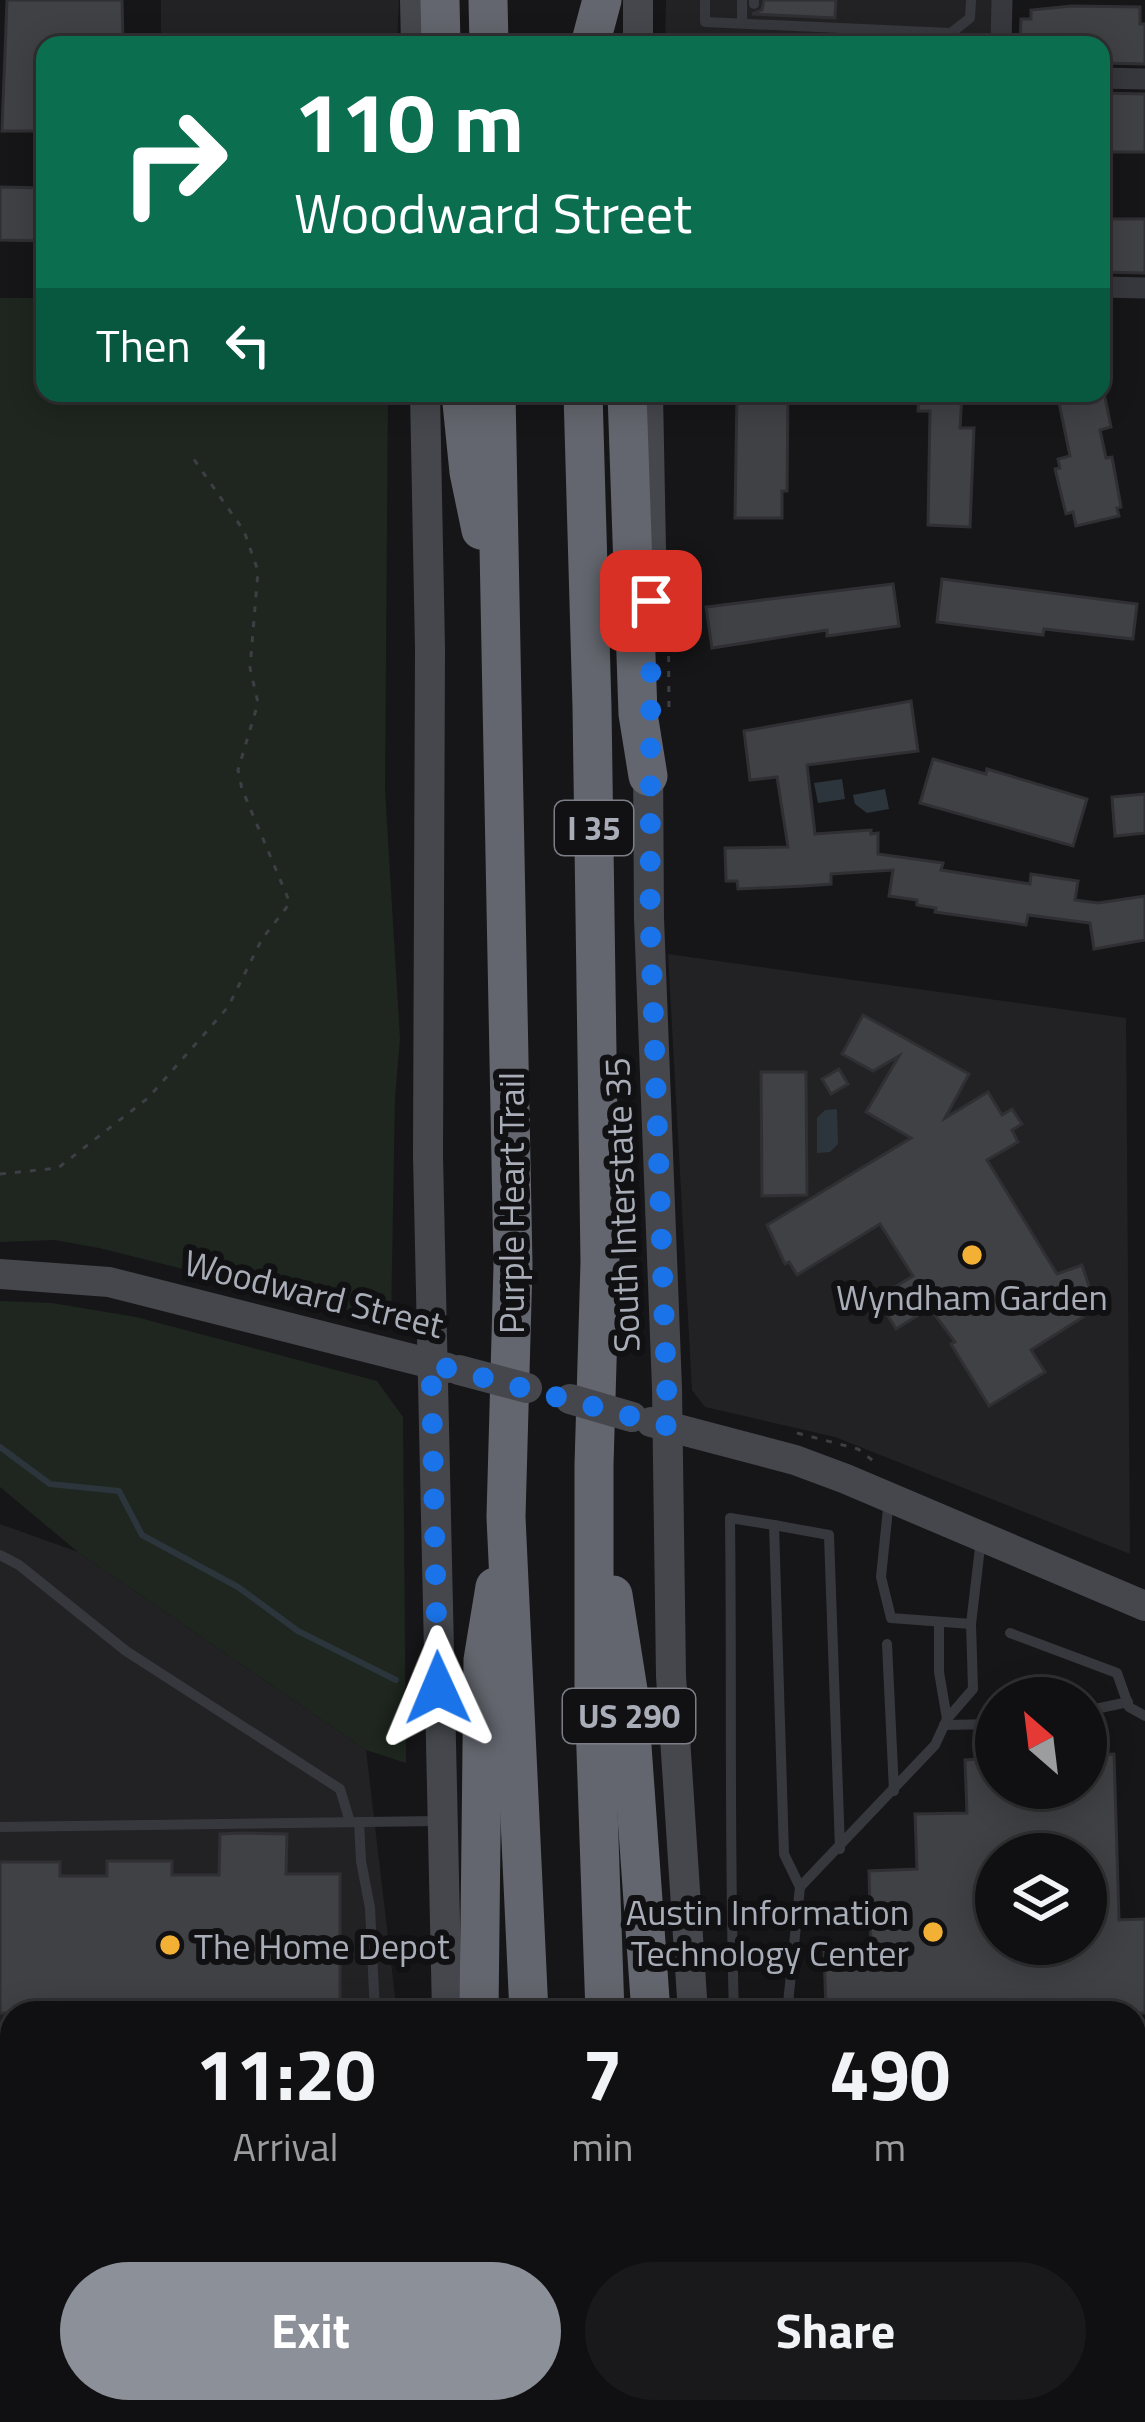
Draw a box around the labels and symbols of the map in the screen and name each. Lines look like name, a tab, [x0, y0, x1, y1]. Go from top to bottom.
pin	[600, 550, 702, 652]
road number: I 35	[555, 801, 633, 855]
street label: South Interstate 35	[588, 1056, 654, 1354]
street label: Purple Heart Trail	[483, 1072, 538, 1334]
street label: Woodward Street	[179, 1234, 450, 1352]
marker: Wyndham Garden	[959, 1242, 985, 1268]
place label: Wyndham Garden	[836, 1269, 1108, 1324]
position arrow	[375, 1625, 501, 1751]
north arrow	[975, 1677, 1107, 1809]
road number: US 290	[563, 1689, 695, 1743]
place label: Austin Information Technology Center	[626, 1884, 909, 1980]
place label: The Home Depot	[194, 1918, 450, 1973]
marker: Austin Information Technology Center	[920, 1919, 946, 1945]
marker: The Home Depot	[157, 1932, 183, 1958]

